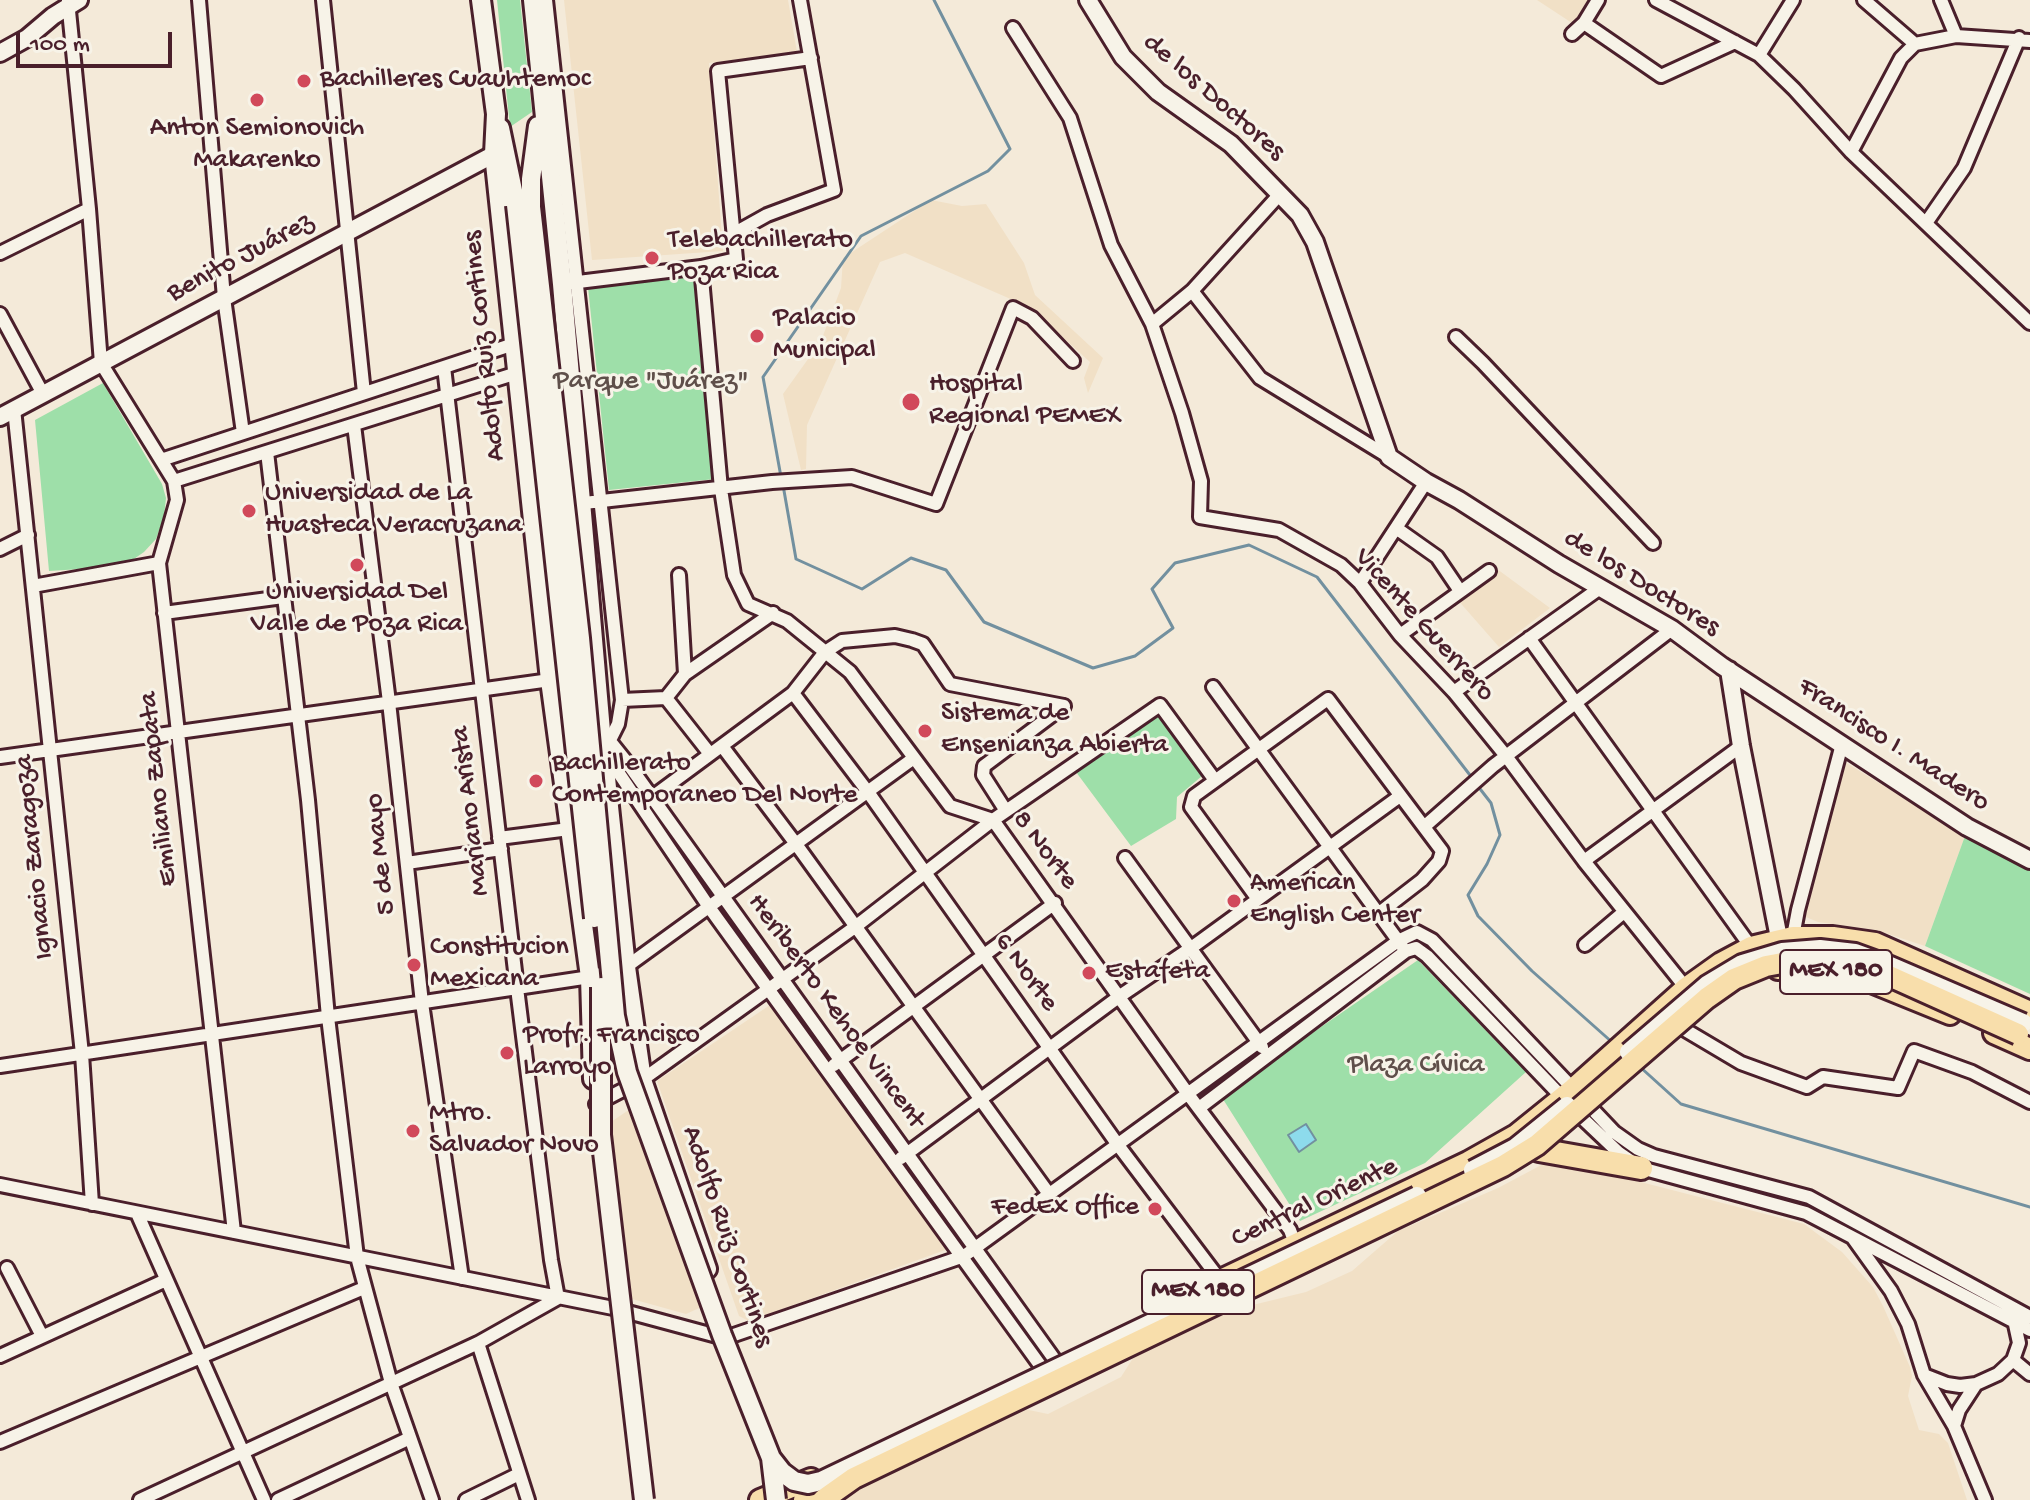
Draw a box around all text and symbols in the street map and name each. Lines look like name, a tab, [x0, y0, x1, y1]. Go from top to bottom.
scale bar	[20, 16, 176, 66]
street label: de los Doctores	[1135, 27, 1291, 169]
text: 100 m	[30, 31, 90, 60]
place label: Bachilleres Cuauhtemoc	[320, 64, 590, 98]
marker: Bachilleres Cuauhtemoc	[295, 72, 313, 90]
marker: Anton Semionovich Makarenko	[248, 91, 266, 109]
place label: Anton Semionovich Makarenko	[150, 113, 364, 179]
street label: Benito Juárez	[162, 206, 320, 312]
place label: Telebachillerato Poza Rica	[668, 225, 853, 291]
street label: Adolfo Ruiz Cortines	[457, 229, 515, 463]
marker: Telebachillerato Poza Rica	[643, 249, 661, 267]
place label: Palacio Municipal	[773, 303, 876, 369]
marker: Palacio Municipal	[748, 327, 766, 345]
park label: Parque "Juárez"	[553, 366, 749, 400]
place label: Hospital Regional PEMEX	[929, 369, 1121, 435]
marker: Hospital Regional PEMEX	[900, 391, 922, 413]
place label: Universidad de La Huasteca Veracruzana	[265, 478, 522, 544]
marker: Universidad de La Huasteca Veracruzana	[240, 502, 258, 520]
street label: de los Doctores	[1557, 523, 1725, 645]
street label: Vicente Guerrero	[1345, 542, 1501, 710]
marker: Universidad Del Valle de Poza Rica	[348, 556, 366, 574]
place label: Universidad Del Valle de Poza Rica	[251, 577, 463, 643]
street label: Francisco I. Madero	[1791, 671, 1995, 821]
street label: Emiliano Zapata	[133, 690, 187, 888]
place label: Sistema de Ensenianza Abierta	[941, 698, 1168, 764]
marker: Sistema de Ensenianza Abierta	[916, 722, 934, 740]
street label: Mariano Arista	[445, 724, 499, 898]
place label: Bachillerato Contemporaneo Del Norte	[552, 748, 858, 814]
street label: Ignacio Zaragoza	[9, 753, 63, 961]
marker: Bachillerato Contemporaneo Del Norte	[527, 772, 545, 790]
street label: 5 de Mayo	[359, 792, 405, 916]
street label: 8 Norte	[1003, 805, 1085, 897]
place label: American English Center	[1250, 868, 1420, 934]
street label: Heriberto Kehoe Vincent	[738, 888, 932, 1136]
marker: American English Center	[1225, 892, 1243, 910]
street label: 6 Norte	[985, 927, 1065, 1019]
place label: Constitucion Mexicana	[430, 932, 569, 998]
road number: MEX 180	[1780, 950, 1892, 994]
marker: Constitucion Mexicana	[405, 956, 423, 974]
place label: Estafeta	[1105, 956, 1210, 990]
marker: Estafeta	[1080, 964, 1098, 982]
place label: Profr. Francisco Larroyo	[523, 1020, 700, 1086]
marker: Profr. Francisco Larroyo	[498, 1044, 516, 1062]
park label: Plaza Cívica	[1348, 1050, 1484, 1084]
place label: Mtro. Salvador Novo	[429, 1098, 599, 1164]
marker: Mtro. Salvador Novo	[404, 1122, 422, 1140]
street label: Adolfo Ruiz Cortines	[672, 1122, 780, 1352]
street label: Central Oriente	[1227, 1151, 1403, 1257]
place label: FedEx Office	[991, 1192, 1139, 1226]
marker: FedEx Office	[1146, 1200, 1164, 1218]
road number: MEX 180	[1142, 1270, 1254, 1314]

